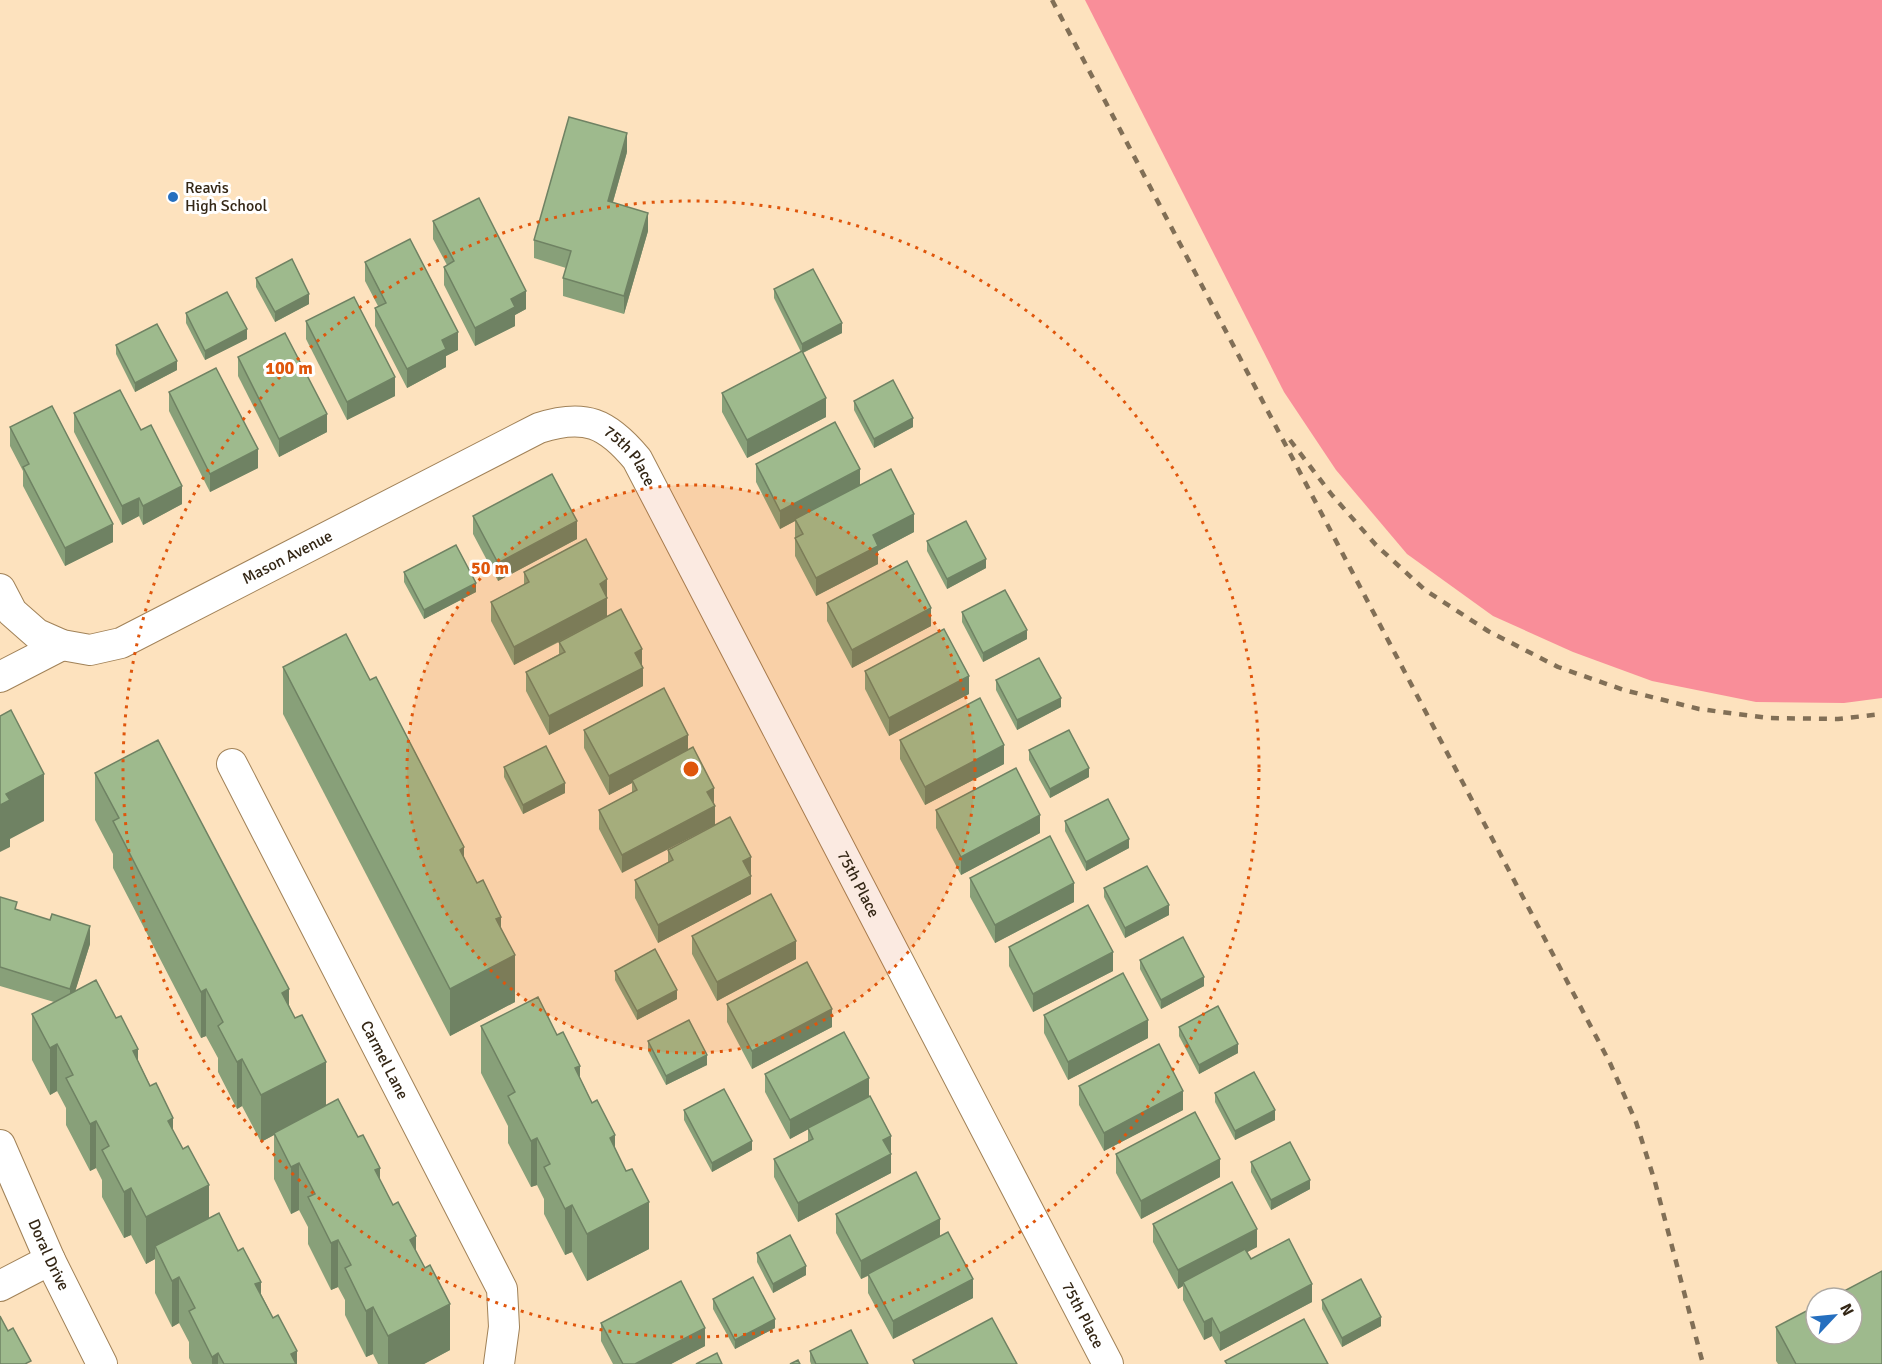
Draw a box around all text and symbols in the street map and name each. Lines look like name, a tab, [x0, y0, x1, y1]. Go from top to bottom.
place label: Reavis High School	[185, 178, 268, 216]
marker: Reavis High School	[166, 190, 180, 204]
text: 100 m	[265, 357, 313, 379]
street label: 75th Place	[600, 421, 659, 490]
street label: Mason Avenue	[239, 526, 336, 589]
text: 50 m	[471, 557, 509, 579]
centre of rings	[681, 759, 701, 779]
street label: 75th Place	[833, 847, 884, 921]
street label: Carmel Lane	[356, 1017, 413, 1103]
street label: Doral Drive	[23, 1216, 74, 1294]
street label: 75th Place	[1057, 1278, 1108, 1352]
north arrow	[1804, 1286, 1864, 1346]
text: N	[1835, 1300, 1858, 1319]

